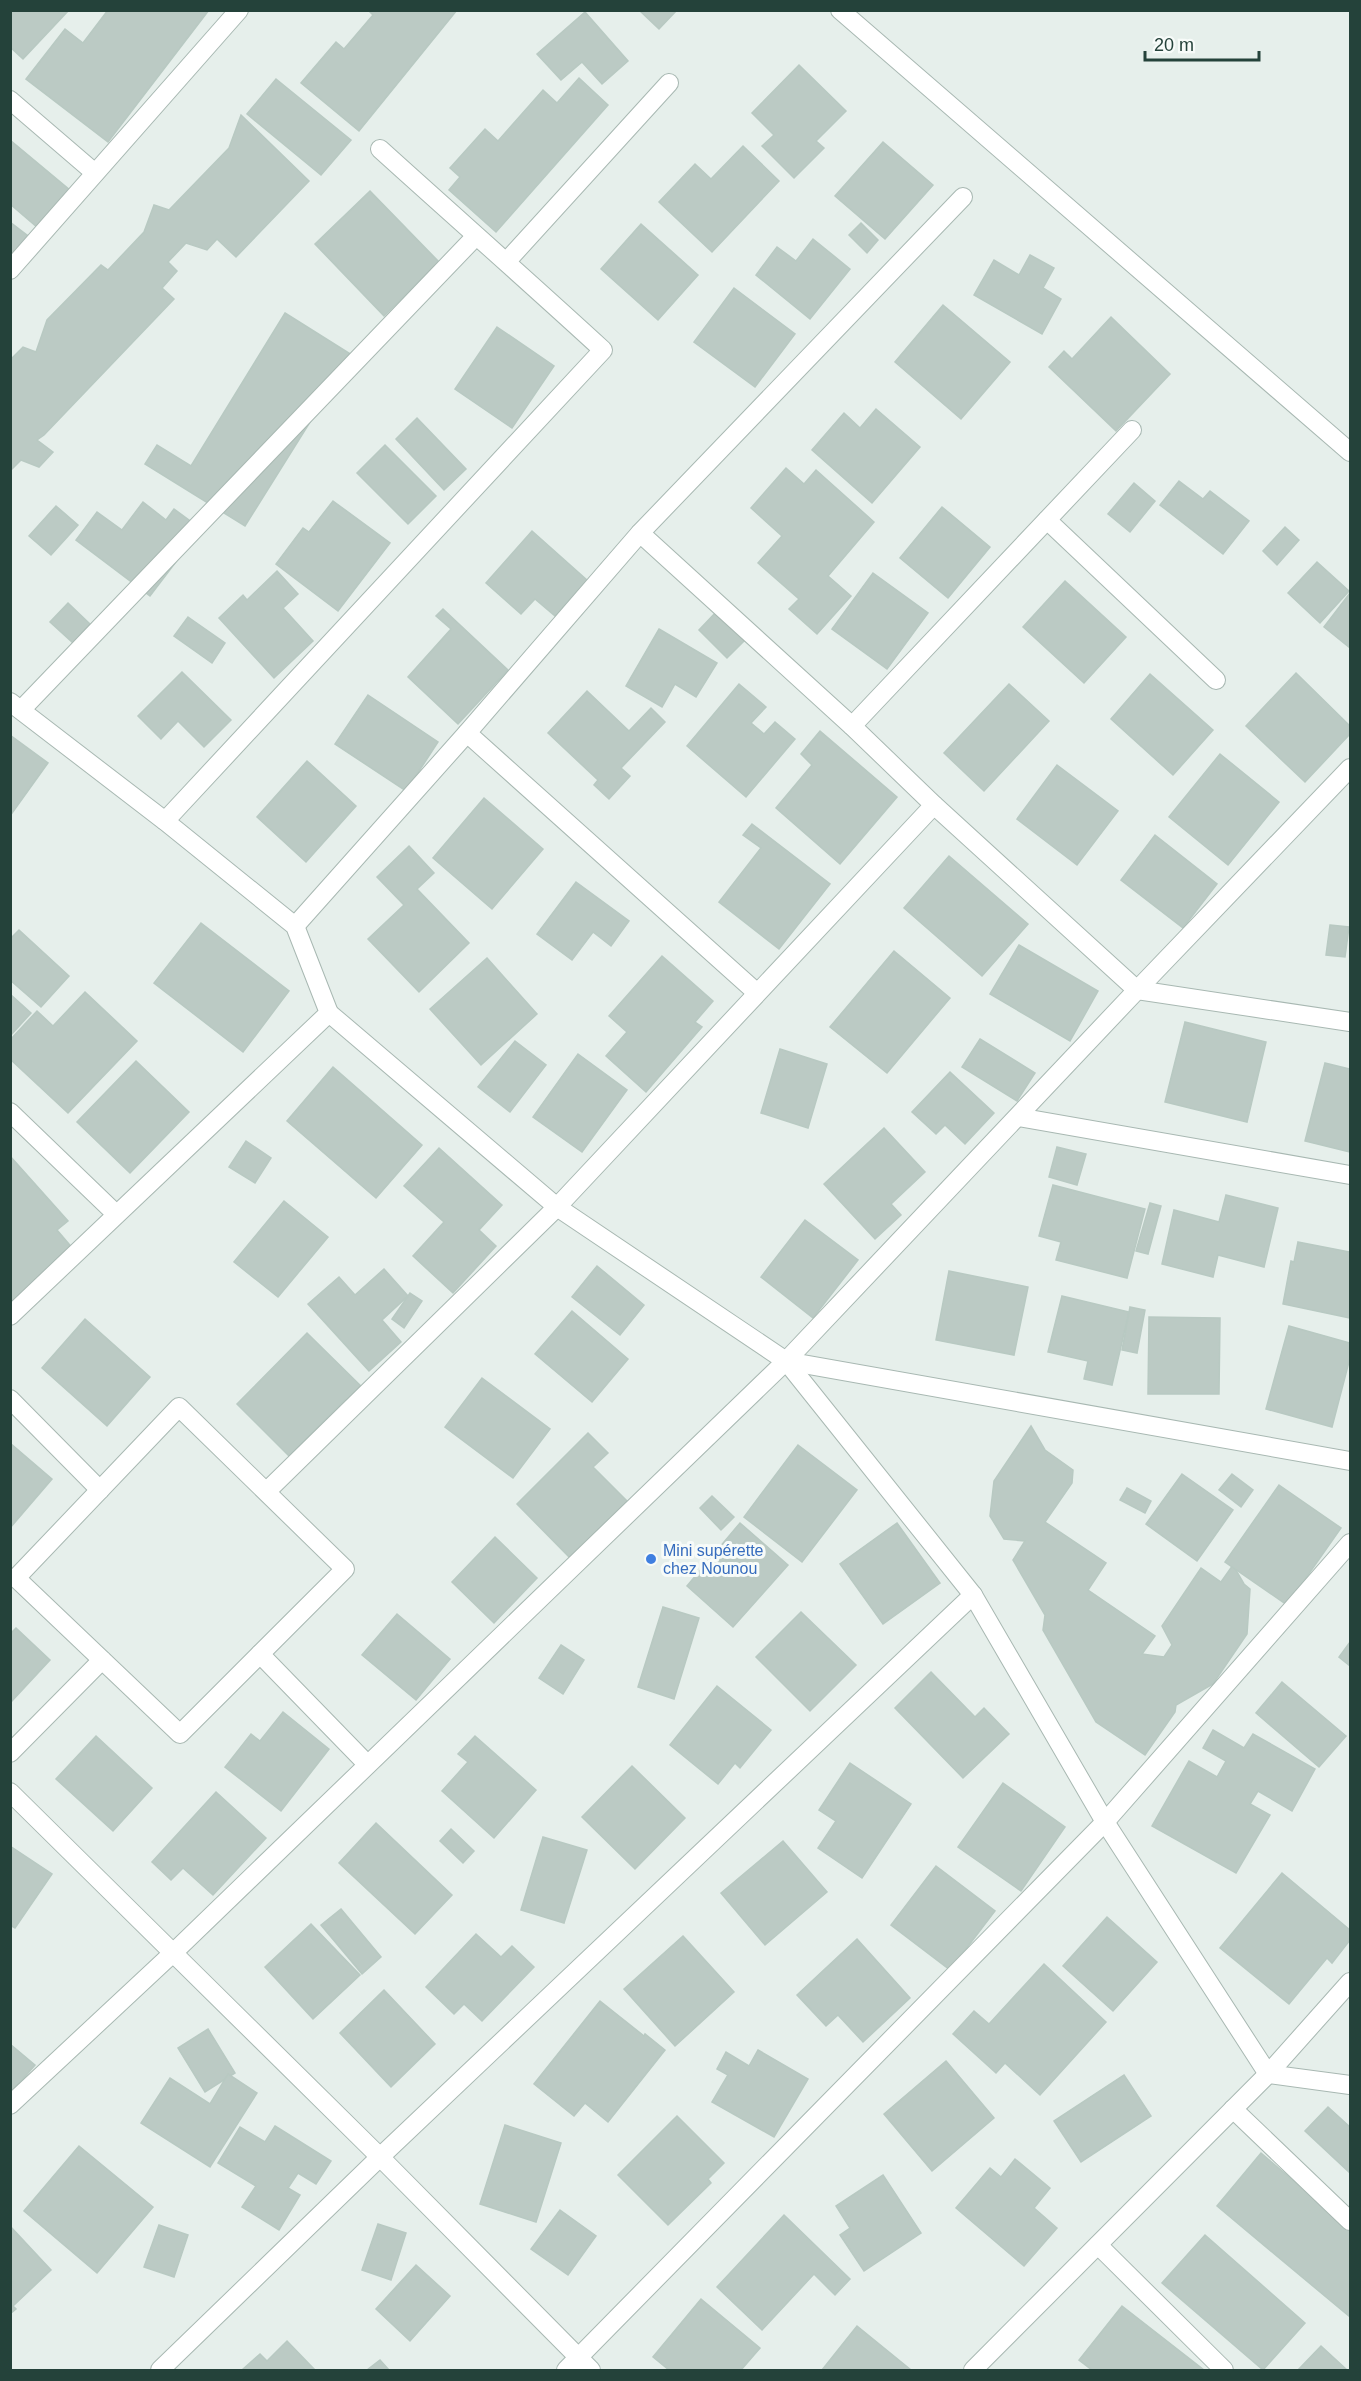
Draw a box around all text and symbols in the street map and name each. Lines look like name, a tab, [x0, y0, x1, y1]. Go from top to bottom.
scale bar	[1145, 24, 1259, 62]
text: 20 m	[1154, 35, 1194, 55]
place label: Mini supérette chez Nounou	[663, 1542, 764, 1577]
marker: Mini supérette chez Nounou	[644, 1552, 658, 1566]

